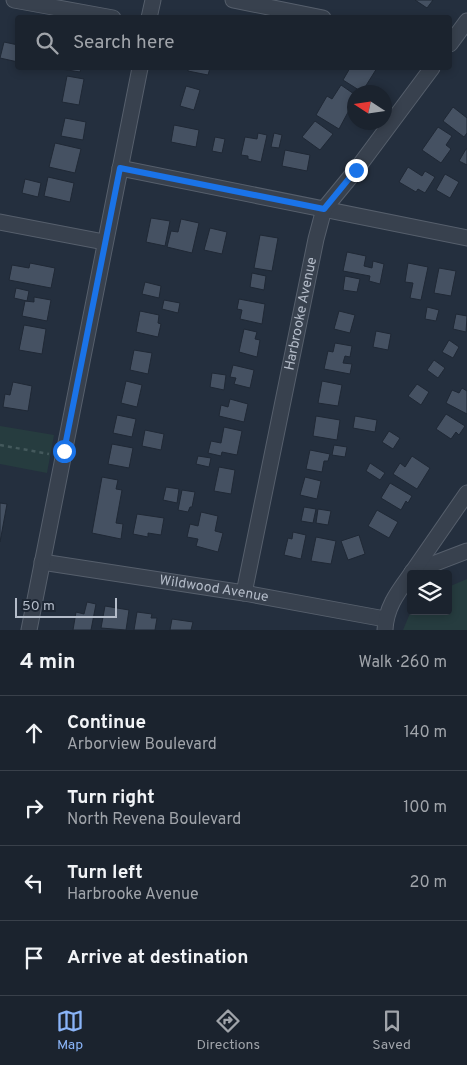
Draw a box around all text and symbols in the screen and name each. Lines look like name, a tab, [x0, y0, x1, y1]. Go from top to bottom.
search box	[15, 15, 452, 70]
icon: search	[33, 29, 61, 57]
text: Search here	[73, 31, 175, 55]
north arrow	[347, 85, 392, 130]
route end	[345, 159, 368, 182]
street label: Harbrooke Avenue	[281, 256, 321, 372]
route start	[53, 440, 76, 463]
map controls	[407, 570, 452, 615]
button: layers	[407, 570, 452, 615]
street label: Wildwood Avenue	[158, 572, 270, 606]
scale bar	[15, 595, 118, 618]
text: 50 m	[22, 598, 55, 615]
text: 4 min	[20, 649, 76, 676]
text: Walk · 260 m	[358, 653, 447, 673]
text: Continue	[67, 711, 146, 735]
icon: ahead	[20, 719, 48, 747]
text: 140 m	[404, 723, 447, 743]
text: Arborview Boulevard	[67, 735, 217, 755]
text: Turn right	[67, 786, 155, 810]
icon: right	[20, 794, 48, 822]
text: 100 m	[403, 798, 447, 818]
text: North Revena Boulevard	[67, 810, 241, 830]
text: Turn left	[67, 861, 143, 885]
icon: left	[20, 869, 48, 897]
text: 20 m	[410, 873, 447, 893]
text: Harbrooke Avenue	[67, 885, 199, 905]
icon: arrive	[20, 944, 48, 972]
text: Arrive at destination	[67, 946, 248, 970]
tab: Map	[56, 1007, 84, 1054]
tab: Directions	[196, 1007, 260, 1054]
tab: Saved	[372, 1007, 411, 1054]

